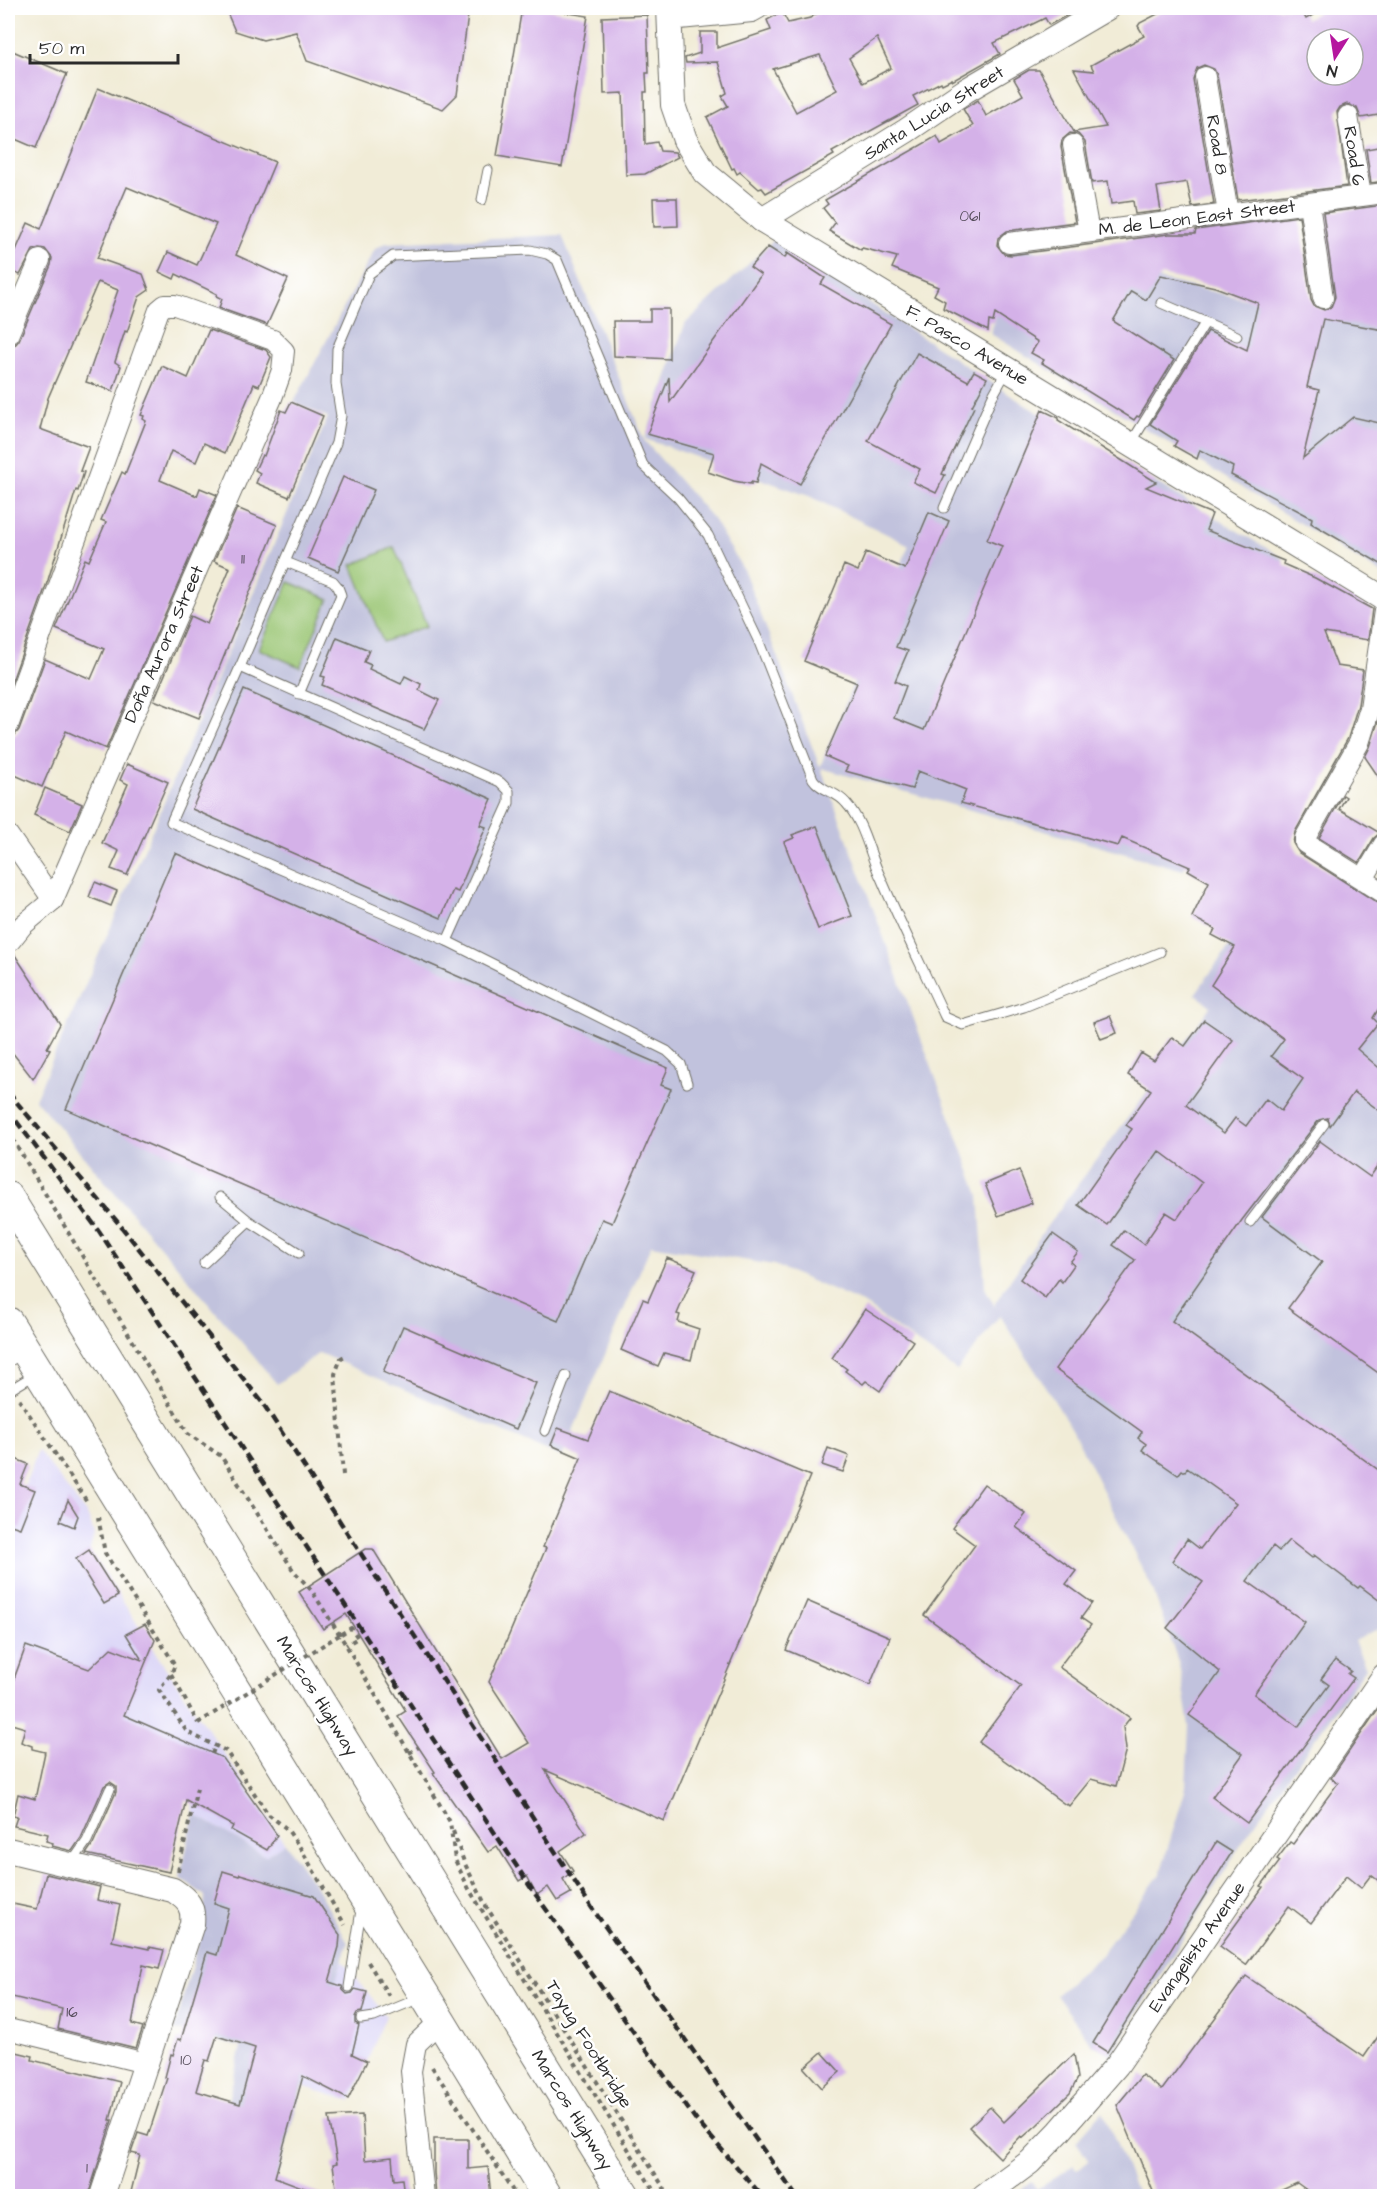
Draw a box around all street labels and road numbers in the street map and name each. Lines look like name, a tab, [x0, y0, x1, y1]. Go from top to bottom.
street label: Santa Lucia Street	[859, 59, 1009, 166]
street label: Road 8	[1200, 113, 1234, 177]
street label: Road 6	[1337, 124, 1371, 188]
street label: M. de Leon East Street	[1097, 193, 1298, 242]
street label: F. Pasco Avenue	[901, 298, 1033, 392]
street label: Doña Aurora Street	[118, 561, 210, 727]
street label: Marcos Highway	[269, 1631, 364, 1761]
street label: Evangelista Avenue	[1143, 1877, 1252, 2018]
street label: Tayug Footbridge	[539, 1975, 639, 2114]
street label: Marcos Highway	[524, 2045, 619, 2175]

